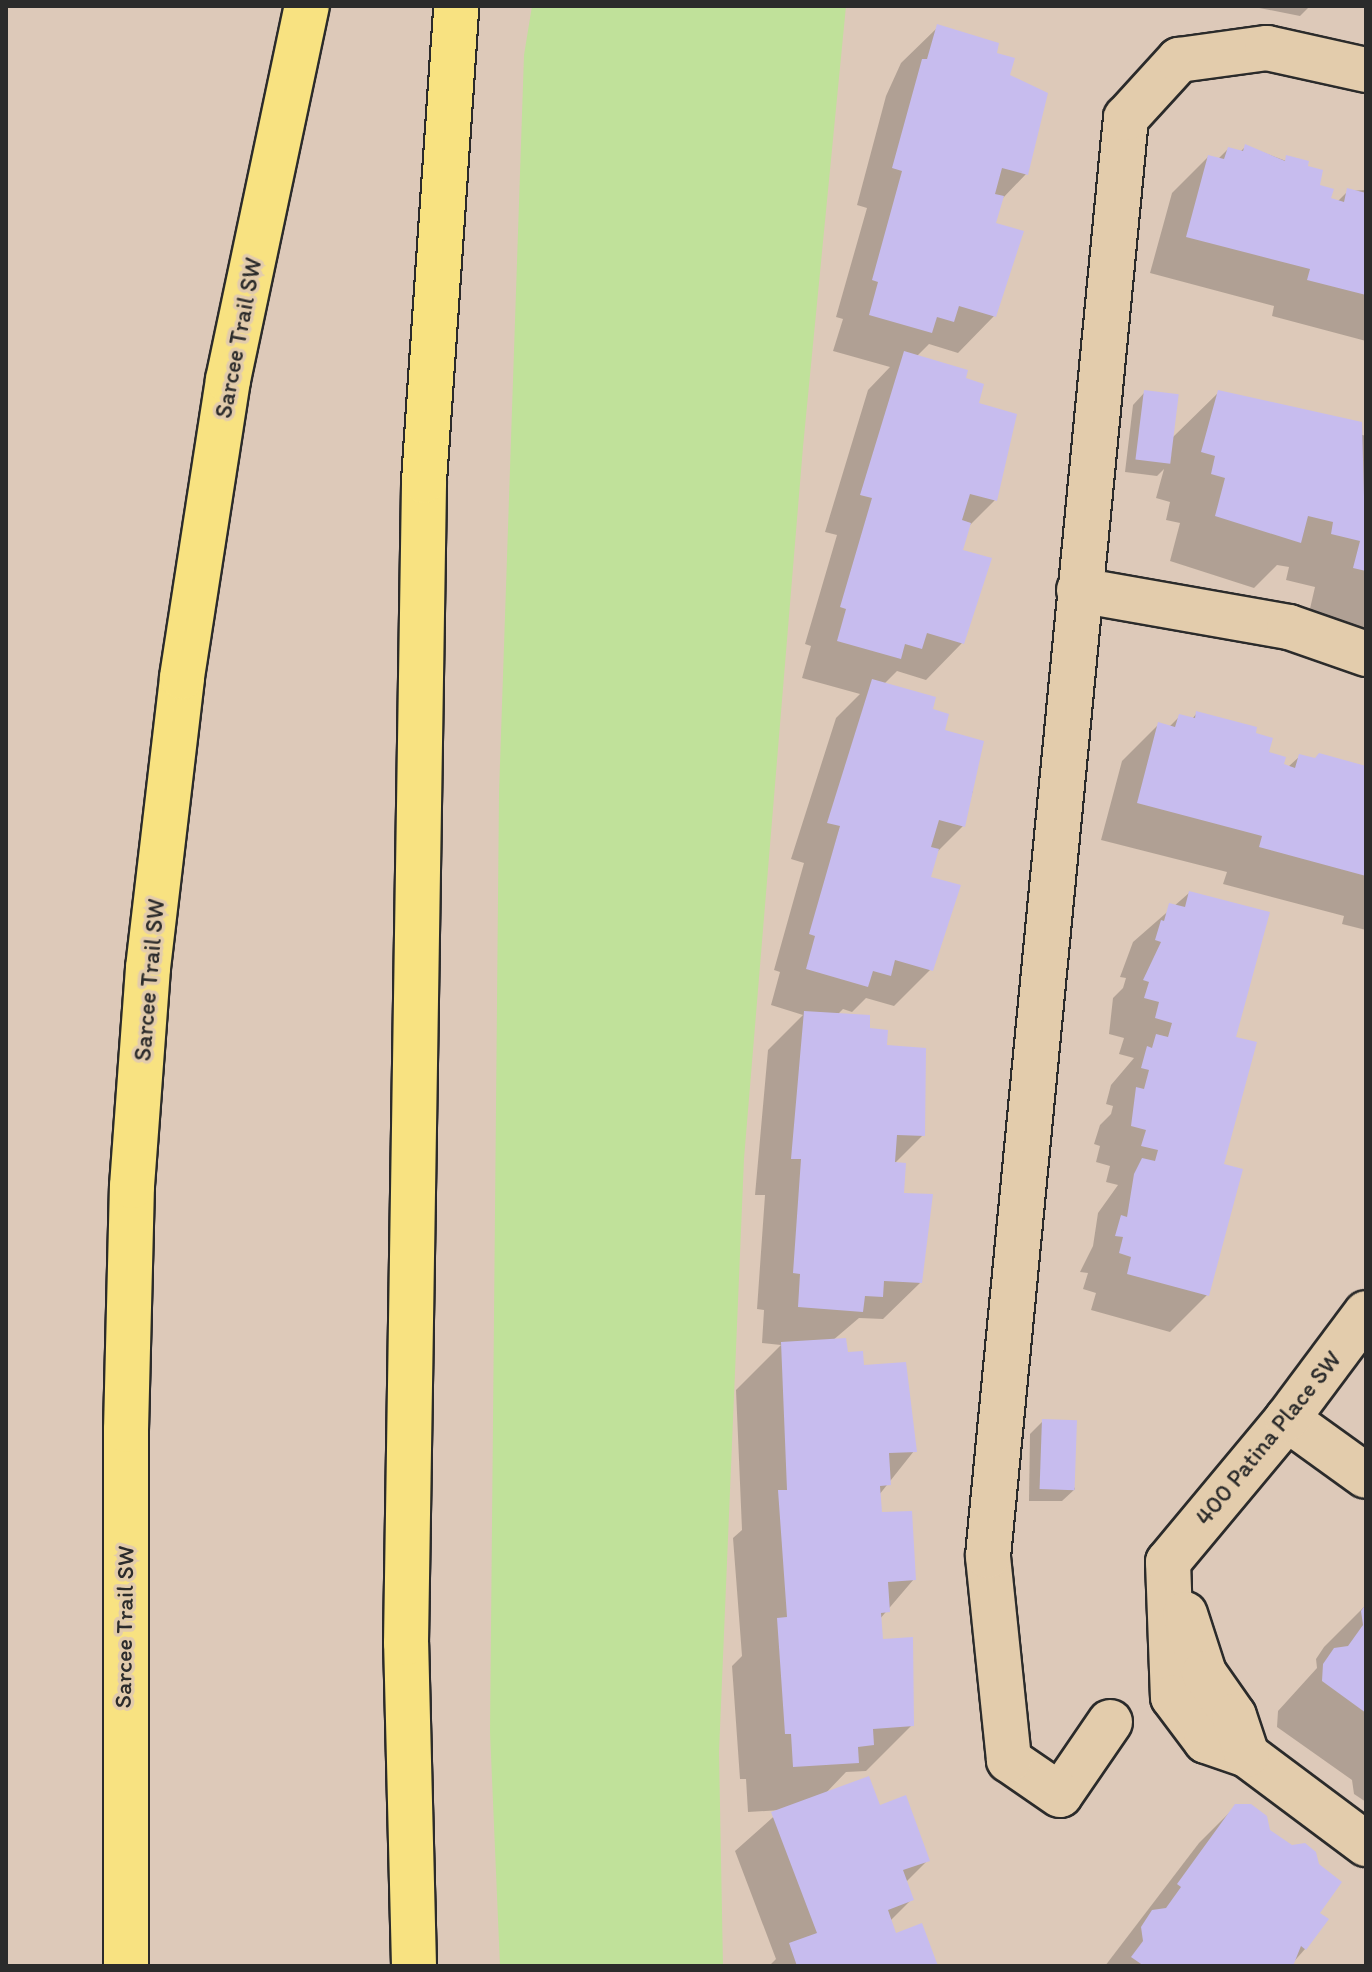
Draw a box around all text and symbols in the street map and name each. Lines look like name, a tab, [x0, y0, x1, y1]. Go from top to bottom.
street label: Sarcee Trail SW	[209, 256, 267, 420]
street label: Sarcee Trail SW	[128, 899, 170, 1061]
street label: 400 Patina Place SW	[1189, 1345, 1347, 1531]
street label: Sarcee Trail SW	[108, 1546, 140, 1708]

